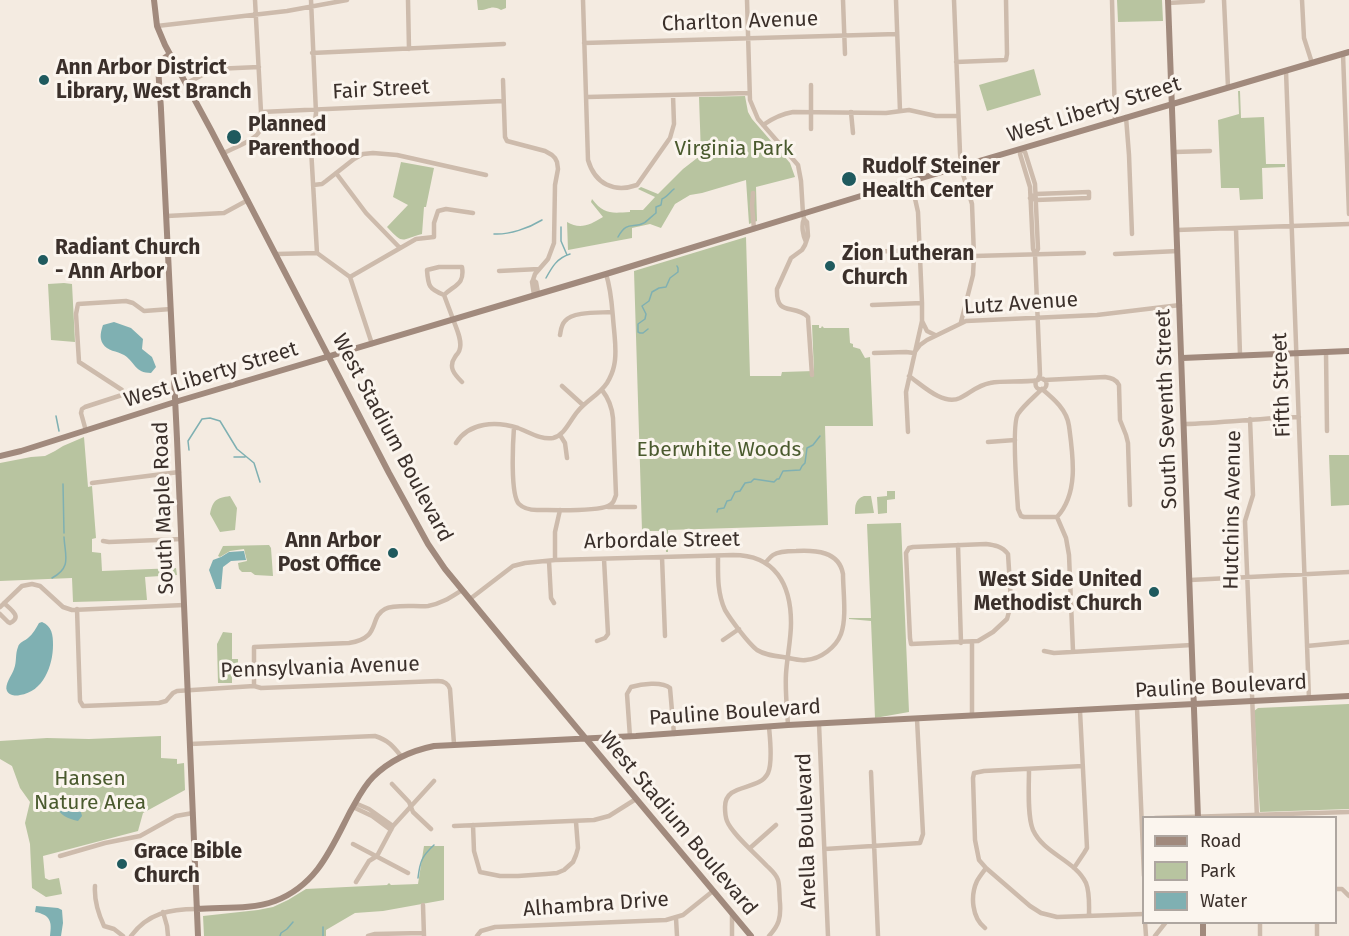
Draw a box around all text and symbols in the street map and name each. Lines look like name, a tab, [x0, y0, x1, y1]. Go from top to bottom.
street label: Charlton Avenue	[661, 7, 819, 37]
place label: Ann Arbor District Library, West Branch	[56, 55, 252, 105]
street label: West Liberty Street	[1004, 72, 1184, 148]
marker: Ann Arbor District Library, West Branch	[37, 73, 51, 87]
street label: Fair Street	[332, 75, 430, 105]
place label: Planned Parenthood	[248, 112, 360, 162]
marker: Planned Parenthood	[225, 128, 243, 146]
park label: Virginia Park	[675, 136, 793, 162]
place label: Rudolf Steiner Health Center	[862, 154, 1000, 204]
marker: Rudolf Steiner Health Center	[840, 170, 858, 188]
place label: Radiant Church - Ann Arbor	[55, 235, 200, 285]
place label: Zion Lutheran Church	[842, 241, 974, 291]
marker: Radiant Church - Ann Arbor	[36, 253, 50, 267]
marker: Zion Lutheran Church	[823, 259, 837, 273]
street label: Lutz Avenue	[963, 287, 1079, 321]
street label: South Seventh Street	[1151, 308, 1183, 510]
street label: West Stadium Boulevard	[326, 330, 458, 546]
street label: Fifth Street	[1268, 332, 1296, 438]
street label: West Liberty Street	[121, 337, 301, 413]
street label: South Maple Road	[148, 421, 180, 595]
street label: Hutchins Avenue	[1219, 430, 1247, 590]
park label: Eberwhite Woods	[637, 437, 801, 463]
street label: Arbordale Street	[584, 527, 740, 555]
place label: Ann Arbor Post Office	[278, 528, 381, 578]
marker: Ann Arbor Post Office	[386, 546, 400, 560]
place label: West Side United Methodist Church	[974, 567, 1142, 617]
marker: West Side United Methodist Church	[1147, 585, 1161, 599]
street label: Pennsylvania Avenue	[220, 652, 420, 684]
street label: Pauline Boulevard	[1134, 670, 1308, 704]
street label: Pauline Boulevard	[648, 694, 822, 732]
street label: West Stadium Boulevard	[594, 727, 762, 921]
street label: Arella Boulevard	[792, 752, 822, 910]
park label: Hansen Nature Area	[34, 766, 146, 816]
legend	[1142, 816, 1337, 924]
text: Road	[1200, 830, 1242, 852]
place label: Grace Bible Church	[134, 839, 242, 889]
marker: Grace Bible Church	[115, 857, 129, 871]
text: Park	[1200, 860, 1235, 882]
street label: Alhambra Drive	[522, 887, 670, 923]
text: Water	[1200, 890, 1247, 912]

